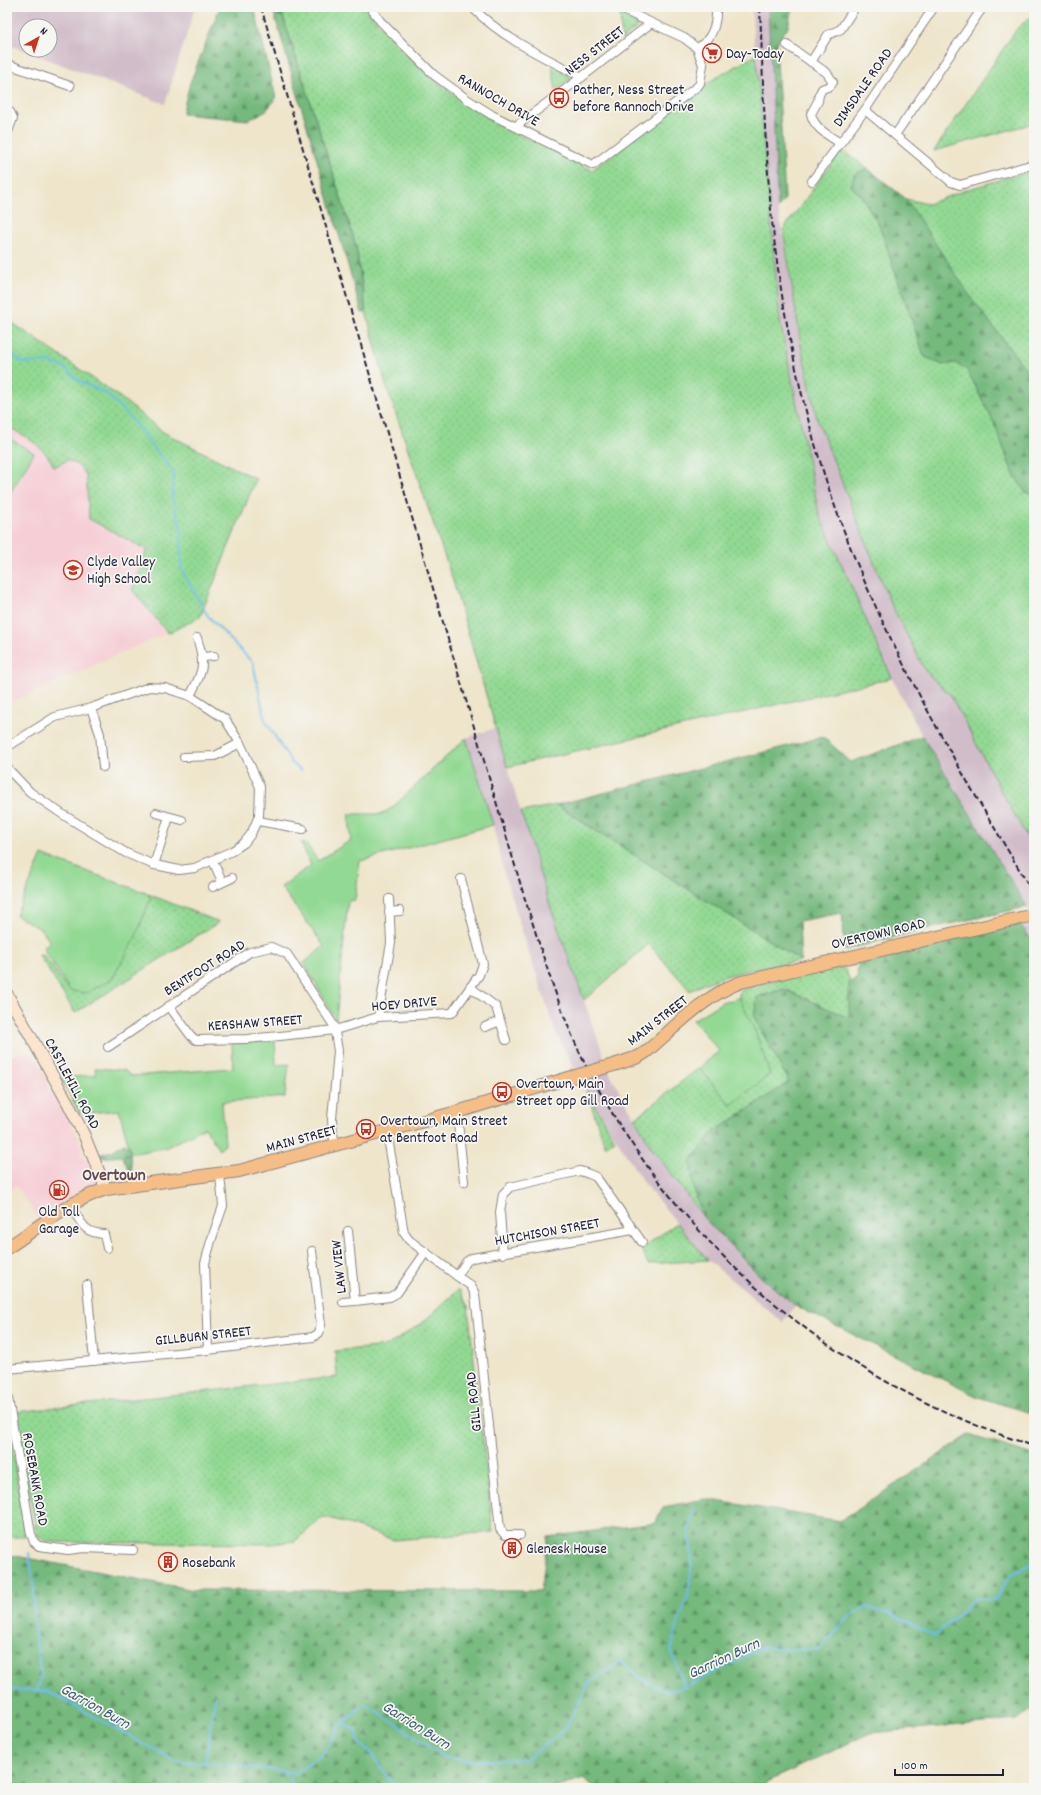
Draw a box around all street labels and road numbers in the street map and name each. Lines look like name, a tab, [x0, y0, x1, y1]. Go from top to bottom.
street label: NESS STREET	[561, 21, 630, 82]
street label: DIMSDALE ROAD	[828, 44, 899, 132]
street label: RANNOCH DRIVE	[453, 68, 543, 133]
street label: OVERTOWN ROAD	[829, 913, 928, 956]
street label: BENTFOOT ROAD	[160, 935, 250, 1003]
street label: HOEY DRIVE	[370, 991, 438, 1019]
street label: MAIN STREET	[623, 991, 693, 1052]
street label: KERSHAW STREET	[207, 1010, 303, 1038]
street label: CASTLEHILL ROAD	[38, 1034, 105, 1134]
street label: MAIN STREET	[264, 1120, 339, 1160]
street label: HUTCHISON STREET	[493, 1213, 602, 1253]
street label: LAW VIEW	[326, 1239, 354, 1295]
street label: GILLBURN STREET	[154, 1321, 252, 1353]
street label: GILL ROAD	[461, 1371, 489, 1433]
street label: ROSEBANK ROAD	[15, 1431, 53, 1528]

